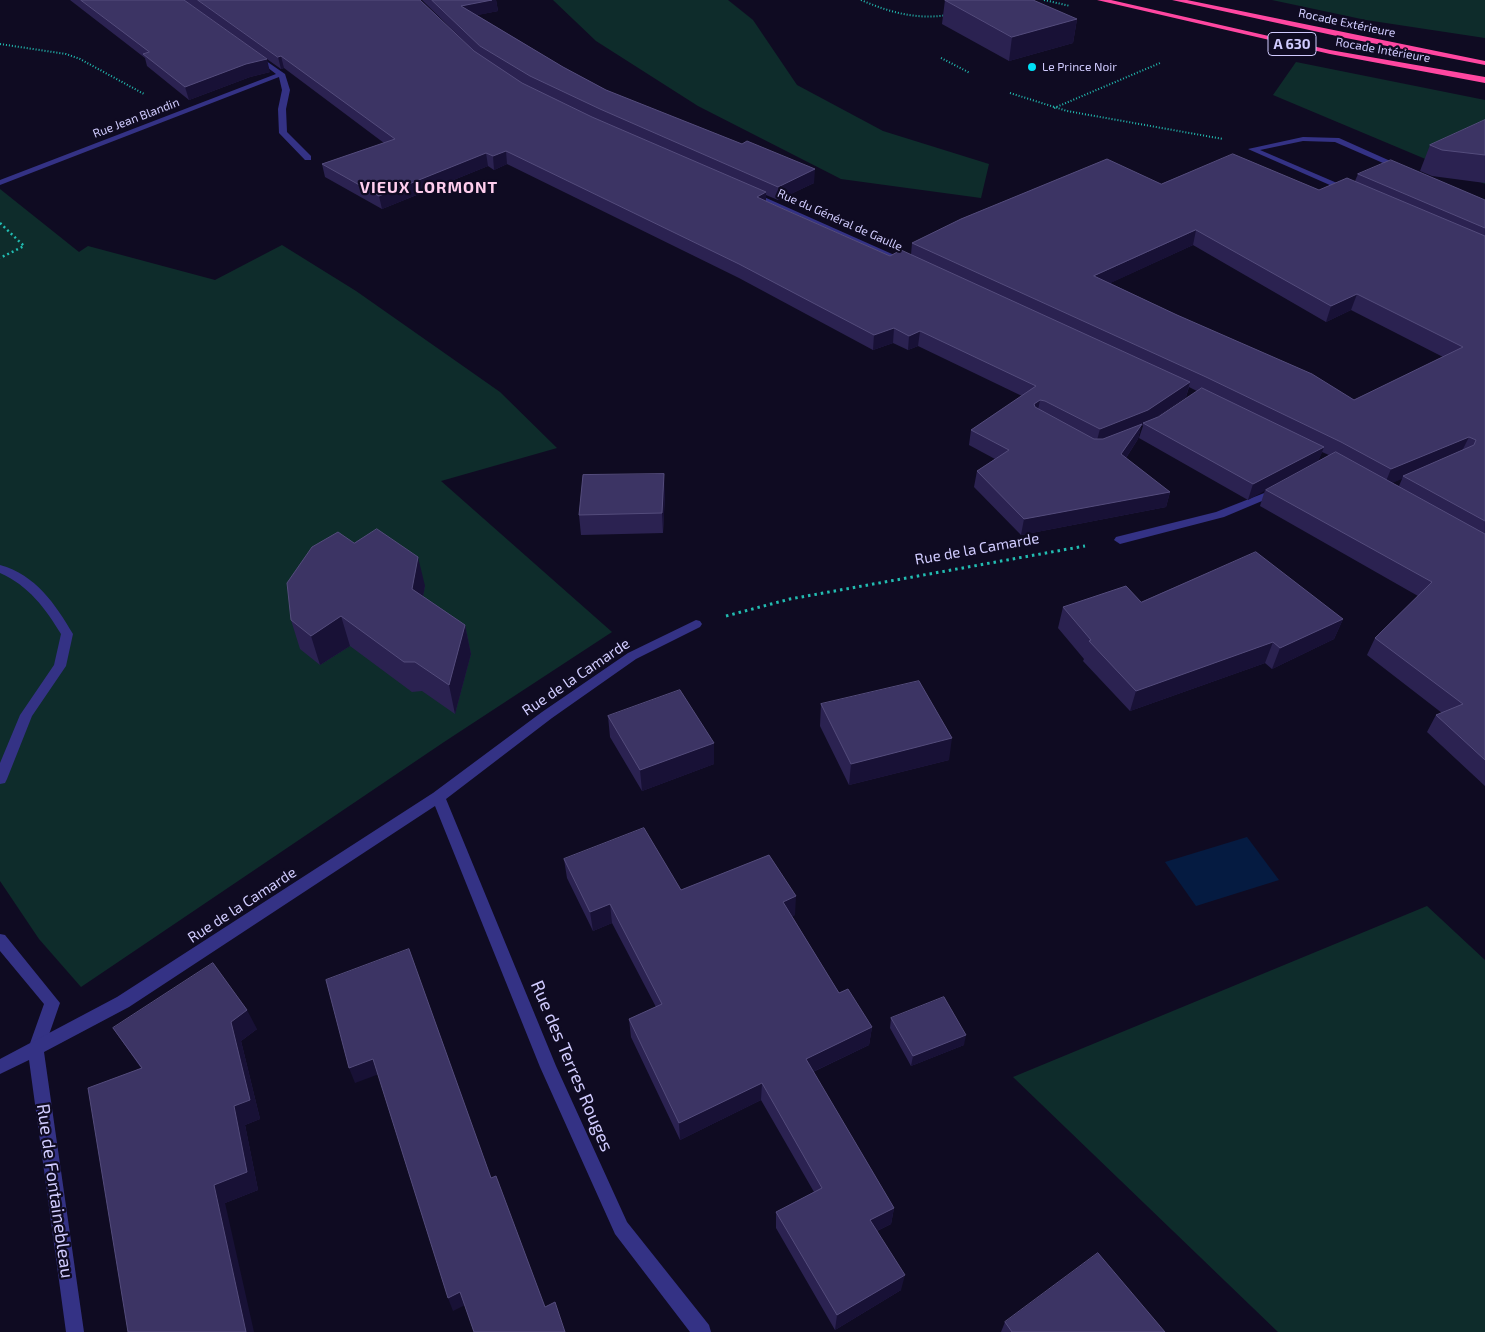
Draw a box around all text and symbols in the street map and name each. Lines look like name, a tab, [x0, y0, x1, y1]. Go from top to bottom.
street label: Rocade Extérieure	[1297, 6, 1397, 40]
road number: A 630	[1268, 33, 1316, 56]
street label: Rocade Intérieure	[1335, 35, 1431, 65]
place label: Le Prince Noir	[1042, 60, 1117, 74]
marker: Le Prince Noir	[1026, 61, 1038, 73]
street label: Rue Jean Blandin	[91, 95, 181, 141]
district label: VIEUX LORMONT	[358, 178, 500, 198]
street label: Rue du Général de Gaulle	[775, 186, 905, 254]
street label: Rue de la Camarde	[913, 529, 1041, 569]
street label: Rue de la Camarde	[519, 634, 633, 720]
street label: Rue de la Camarde	[184, 863, 300, 947]
street label: Rue des Terres Rouges	[526, 977, 618, 1155]
street label: Rue de Fontainebleau	[32, 1102, 78, 1280]

